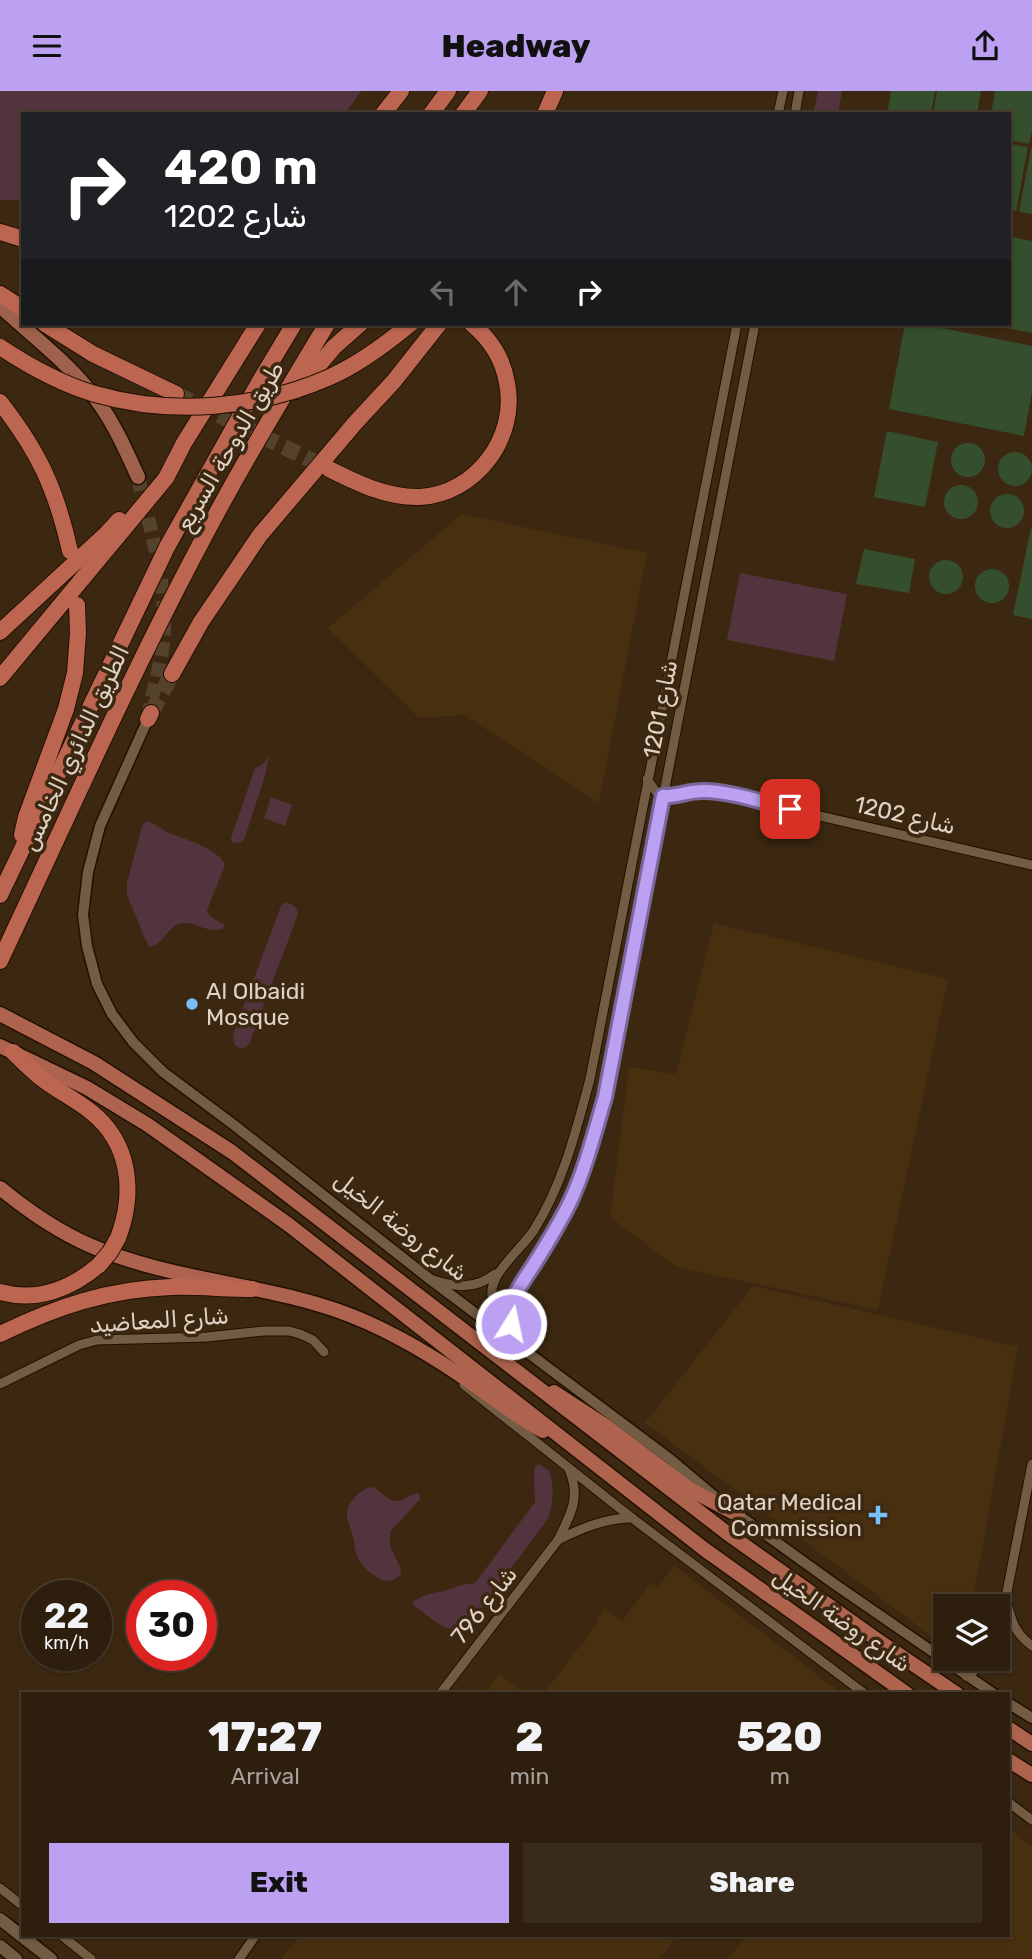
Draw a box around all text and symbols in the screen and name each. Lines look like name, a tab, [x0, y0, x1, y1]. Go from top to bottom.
icon: menu	[28, 27, 66, 65]
text: Headway	[441, 27, 591, 65]
icon: share	[966, 27, 1004, 65]
text: 420 m	[164, 138, 318, 196]
icon: right	[49, 140, 140, 231]
text: شارع 1202	[164, 197, 307, 235]
icon: left	[424, 273, 462, 311]
icon: ahead	[497, 273, 535, 311]
icon: right	[570, 273, 608, 311]
street label: طريق الدوحة السريع	[170, 356, 292, 537]
street label: الطريق الدائري الخامس	[15, 641, 138, 857]
street label: شارع 1201	[637, 658, 685, 761]
pin	[760, 779, 820, 839]
icon: arrive	[771, 790, 809, 828]
street label: شارع 1202	[851, 790, 958, 842]
place label: Al Olbaidi Mosque	[206, 977, 305, 1031]
marker: Al Olbaidi Mosque	[184, 996, 200, 1012]
street label: شارع روضة الخيل	[327, 1165, 474, 1289]
position arrow	[474, 1287, 548, 1361]
street label: شارع المعاضيد	[88, 1301, 230, 1341]
place label: Qatar Medical Commission	[717, 1488, 862, 1542]
marker: Qatar Medical Commission	[868, 1505, 888, 1525]
street label: شارع 796	[445, 1561, 525, 1651]
street label: شارع روضة الخيل	[766, 1562, 916, 1680]
speed limit sign: 30	[126, 1580, 217, 1671]
map controls	[933, 1594, 1010, 1671]
button: layers	[933, 1594, 1010, 1671]
text: 22	[44, 1595, 89, 1637]
text: km/h	[44, 1632, 89, 1654]
text: 17:27	[208, 1712, 322, 1762]
text: 2	[515, 1712, 544, 1762]
text: 520	[737, 1712, 823, 1762]
text: Arrival	[231, 1762, 300, 1790]
text: min	[509, 1762, 549, 1790]
text: m	[769, 1762, 790, 1790]
button: Exit	[49, 1843, 509, 1923]
button: Share	[523, 1843, 982, 1923]

